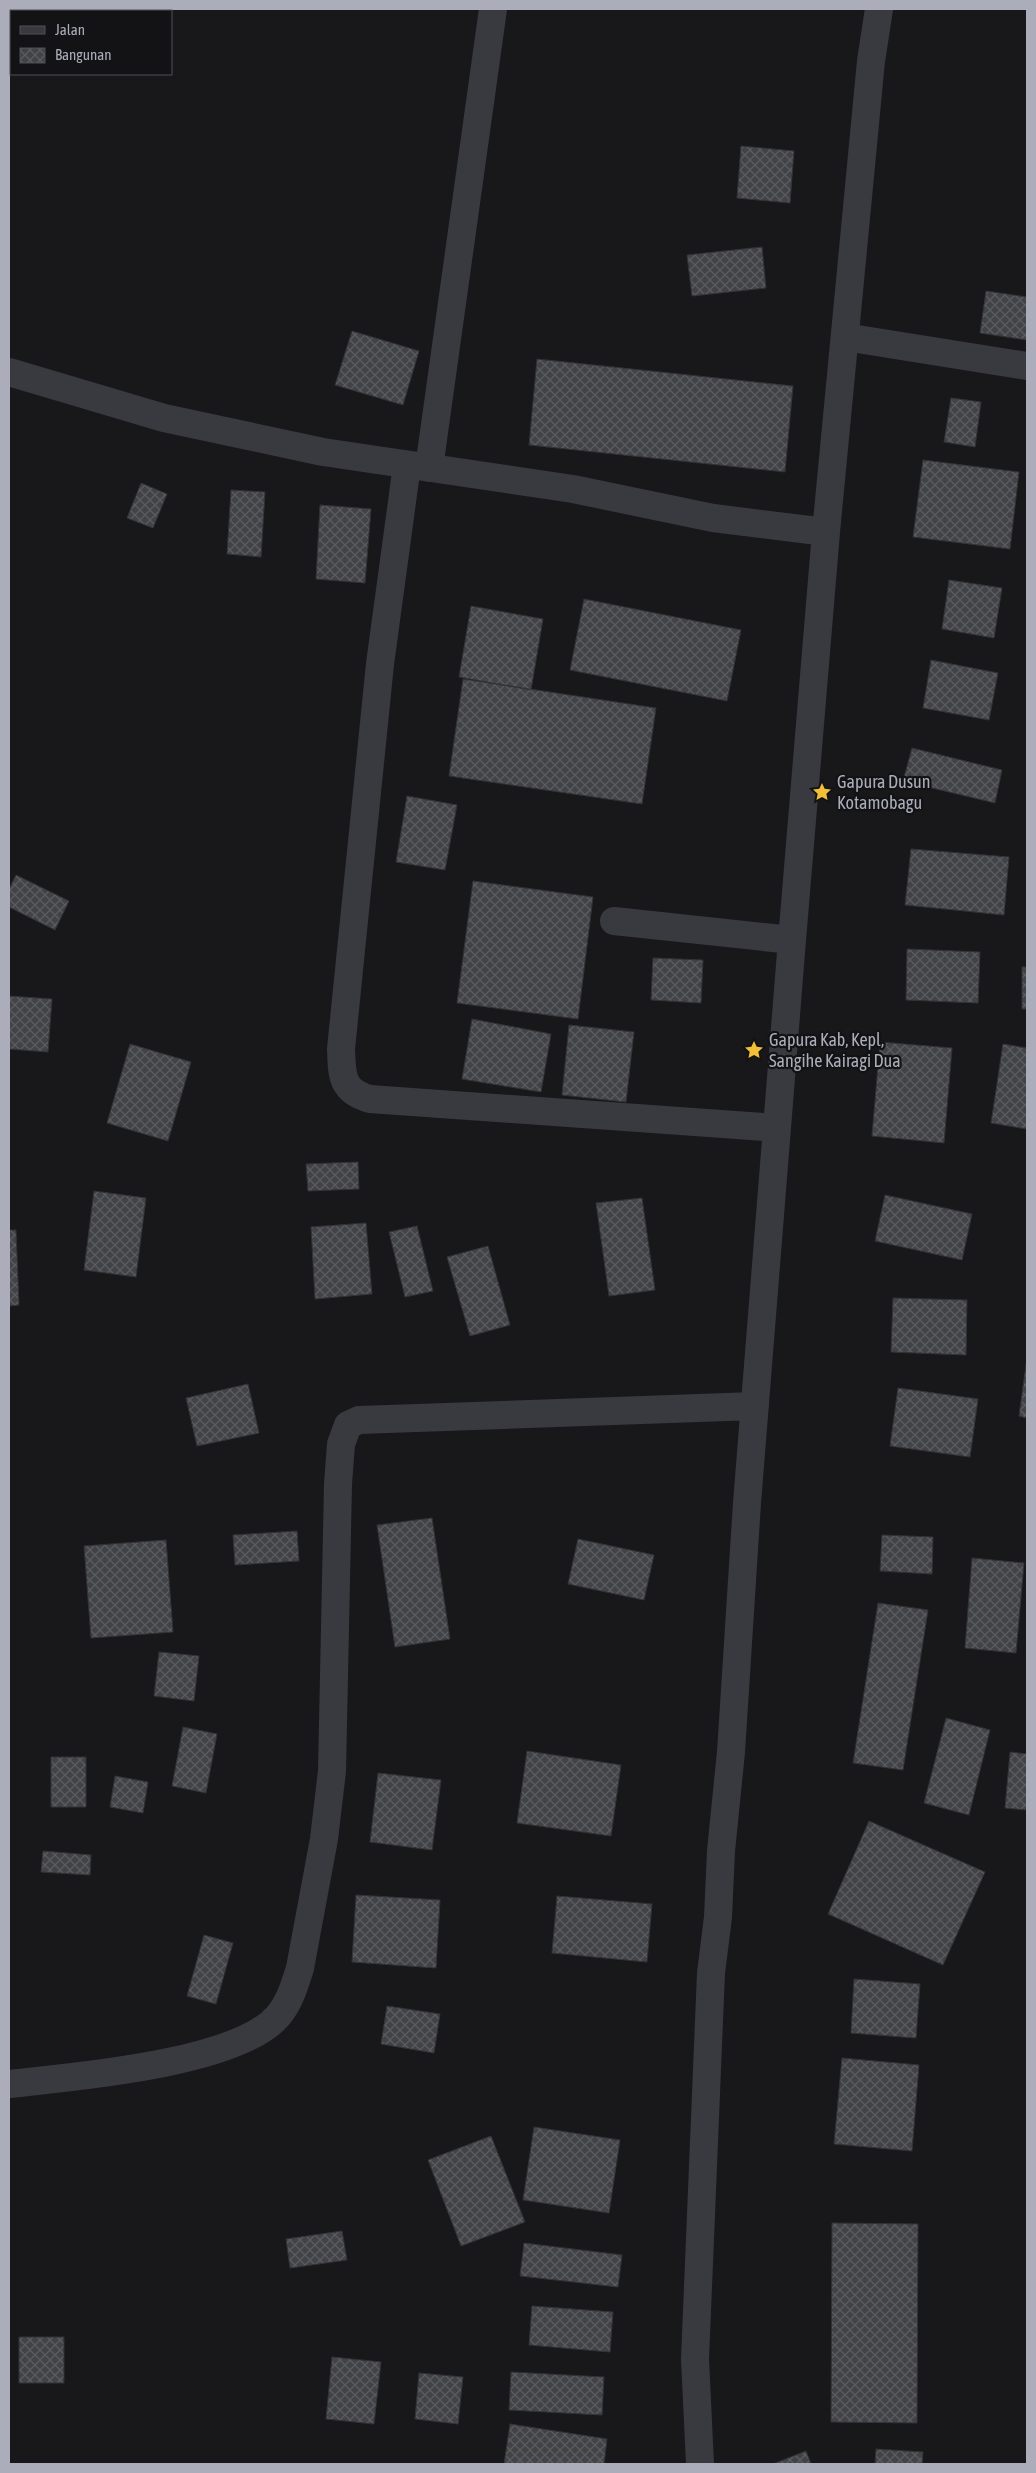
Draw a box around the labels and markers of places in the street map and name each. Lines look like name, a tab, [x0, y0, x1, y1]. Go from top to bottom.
place label: Gapura Dusun Kotamobagu	[837, 771, 930, 813]
place icon: Gapura Dusun Kotamobagu	[811, 781, 833, 803]
place label: Gapura Kab, Kepl, Sangihe Kairagi Dua	[769, 1029, 901, 1071]
place icon: Gapura Kab, Kepl, Sangihe Kairagi Dua	[743, 1039, 765, 1061]

